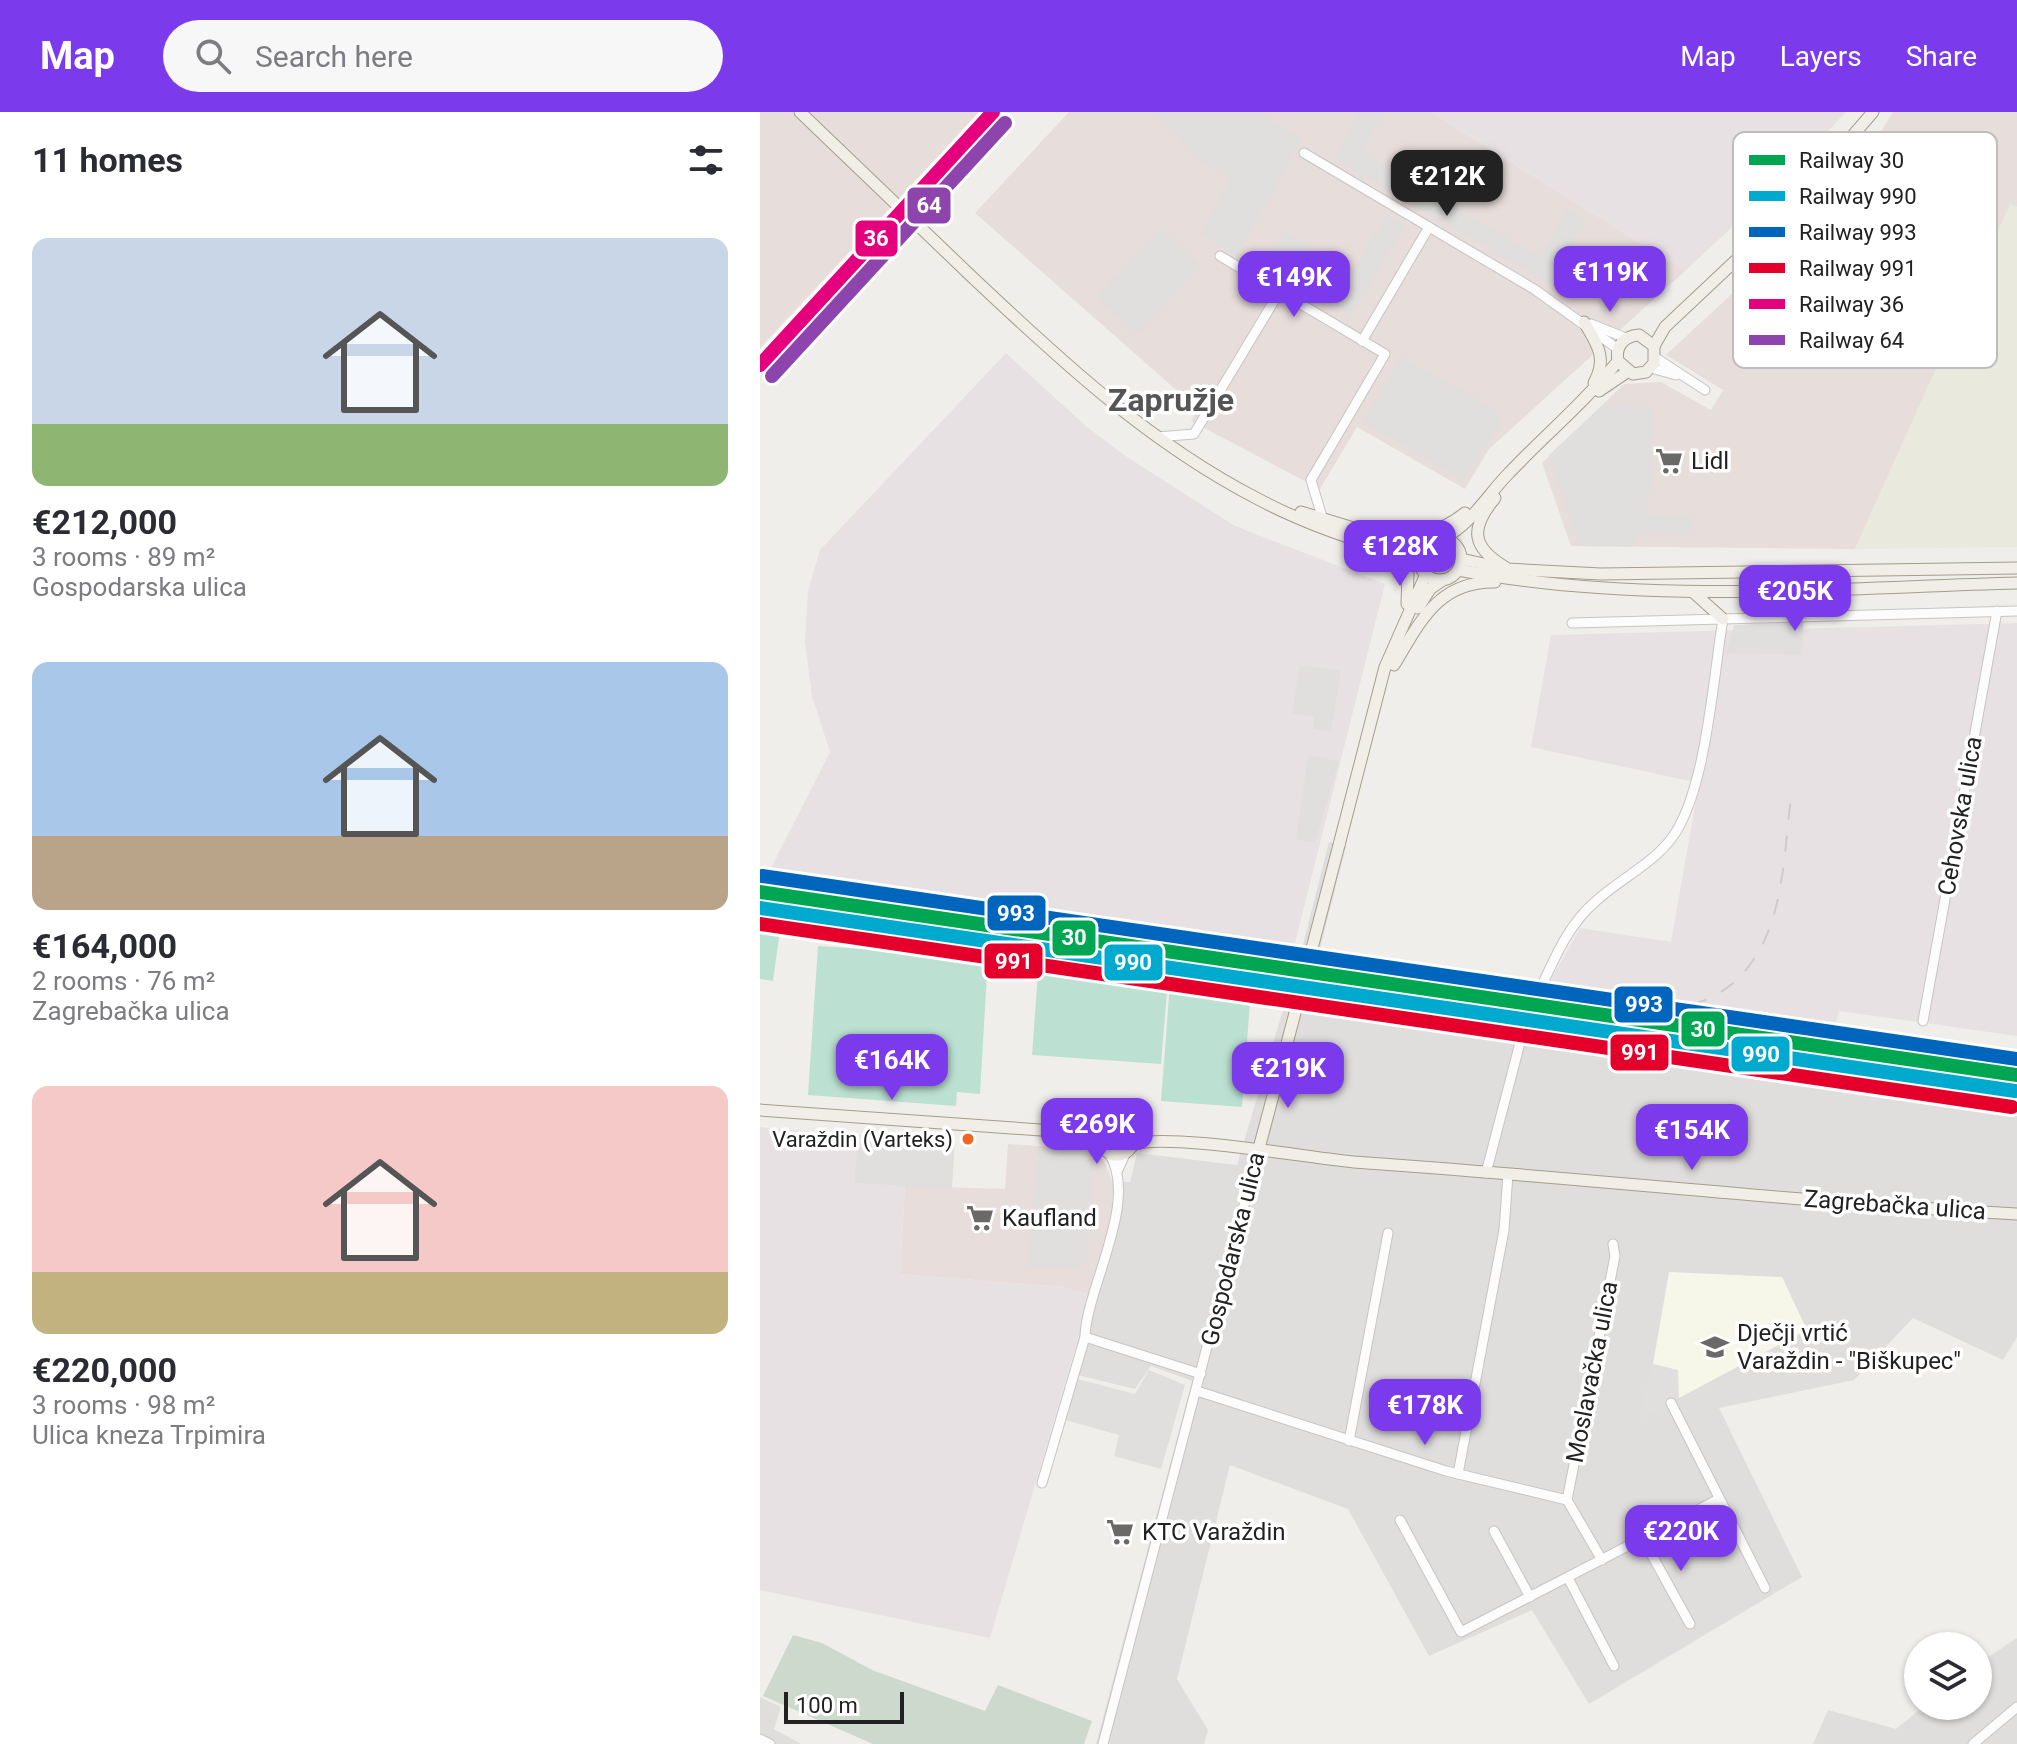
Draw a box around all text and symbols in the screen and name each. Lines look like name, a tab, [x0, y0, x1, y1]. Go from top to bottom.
search box	[163, 20, 723, 92]
text: Map	[40, 34, 115, 78]
icon: search	[191, 34, 235, 78]
text: Search here	[255, 39, 413, 74]
text: Map	[1680, 40, 1736, 73]
text: Layers	[1780, 40, 1862, 73]
text: Share	[1906, 40, 1977, 73]
legend	[1733, 132, 1997, 368]
icon: filters	[684, 138, 728, 182]
text: 11 homes	[32, 140, 183, 180]
text: Railway 30	[1799, 148, 1904, 173]
pin: €212K	[1391, 150, 1503, 218]
text: €212K	[1409, 161, 1485, 191]
text: Railway 990	[1799, 184, 1917, 209]
line badge: 64	[906, 186, 952, 225]
text: 64	[916, 193, 942, 218]
line badge: 36	[854, 219, 899, 258]
text: Railway 993	[1799, 220, 1917, 245]
text: 36	[863, 226, 889, 251]
pin: €119K	[1554, 246, 1666, 314]
pin: €149K	[1238, 251, 1350, 319]
text: Railway 991	[1799, 256, 1917, 281]
text: €119K	[1572, 257, 1648, 287]
text: €149K	[1256, 262, 1332, 292]
icon: home	[308, 290, 452, 434]
text: Railway 36	[1799, 292, 1904, 317]
text: Railway 64	[1799, 328, 1904, 353]
district label: Zapružje	[1108, 381, 1234, 419]
supermarket icon: Lidl	[1654, 446, 1684, 476]
place label: Lidl	[1691, 447, 1729, 475]
text: €212,000	[32, 502, 177, 542]
pin: €128K	[1344, 520, 1456, 588]
text: €128K	[1362, 531, 1438, 561]
text: 3 rooms · 89 m²	[32, 542, 215, 572]
pin: €205K	[1739, 565, 1851, 633]
text: Gospodarska ulica	[32, 572, 247, 602]
text: €205K	[1757, 576, 1833, 606]
icon: home	[308, 714, 452, 858]
street label: Cehovska ulica	[1932, 734, 1988, 898]
line badge: 993	[986, 894, 1047, 932]
text: 993	[997, 901, 1035, 926]
line badge: 30	[1051, 919, 1097, 957]
text: 30	[1061, 925, 1087, 950]
text: €164,000	[32, 926, 177, 966]
line badge: 991	[983, 942, 1044, 980]
line badge: 990	[1103, 943, 1164, 982]
text: 991	[995, 949, 1033, 974]
text: 990	[1114, 950, 1152, 975]
text: 2 rooms · 76 m²	[32, 966, 215, 996]
line badge: 993	[1613, 985, 1674, 1024]
text: 993	[1625, 992, 1663, 1017]
text: Zagrebačka ulica	[32, 996, 230, 1026]
line badge: 30	[1680, 1010, 1726, 1048]
text: 30	[1690, 1017, 1716, 1042]
line badge: 991	[1609, 1033, 1670, 1072]
pin: €164K	[836, 1034, 948, 1102]
line badge: 990	[1730, 1035, 1791, 1073]
text: 991	[1621, 1040, 1659, 1065]
pin: €219K	[1232, 1042, 1344, 1110]
text: 990	[1742, 1042, 1780, 1067]
text: €164K	[854, 1045, 930, 1075]
text: €219K	[1250, 1053, 1326, 1083]
pin: €269K	[1041, 1098, 1153, 1166]
pin: €154K	[1636, 1104, 1748, 1172]
text: €269K	[1059, 1109, 1135, 1139]
text: €154K	[1654, 1115, 1730, 1145]
place label: Varaždin (Varteks)	[772, 1127, 953, 1153]
marker: Varaždin (Varteks)	[960, 1131, 976, 1147]
icon: home	[308, 1138, 452, 1282]
street label: Gospodarska ulica	[1195, 1149, 1271, 1349]
street label: Zagrebačka ulica	[1803, 1185, 1987, 1225]
supermarket icon: Kaufland	[965, 1203, 995, 1233]
place label: Kaufland	[1002, 1204, 1097, 1232]
street label: Moslavačka ulica	[1561, 1279, 1623, 1465]
place label: Dječji vrtić Varaždin - "Biškupec"	[1737, 1319, 1961, 1375]
school or university icon: Dječji vrtić Varaždin - "Biškupec"	[1700, 1332, 1730, 1362]
text: €220,000	[32, 1350, 177, 1390]
pin: €178K	[1369, 1379, 1481, 1447]
text: 3 rooms · 98 m²	[32, 1390, 215, 1420]
text: €178K	[1387, 1390, 1463, 1420]
text: Ulica kneza Trpimira	[32, 1420, 266, 1450]
pin: €220K	[1625, 1505, 1737, 1573]
text: €220K	[1643, 1516, 1719, 1546]
supermarket icon: KTC Varaždin	[1105, 1517, 1135, 1547]
place label: KTC Varaždin	[1142, 1518, 1285, 1546]
map controls	[1904, 1632, 1992, 1720]
button: layers	[1904, 1632, 1992, 1720]
scale bar	[784, 1688, 904, 1724]
text: 100 m	[796, 1693, 858, 1718]

